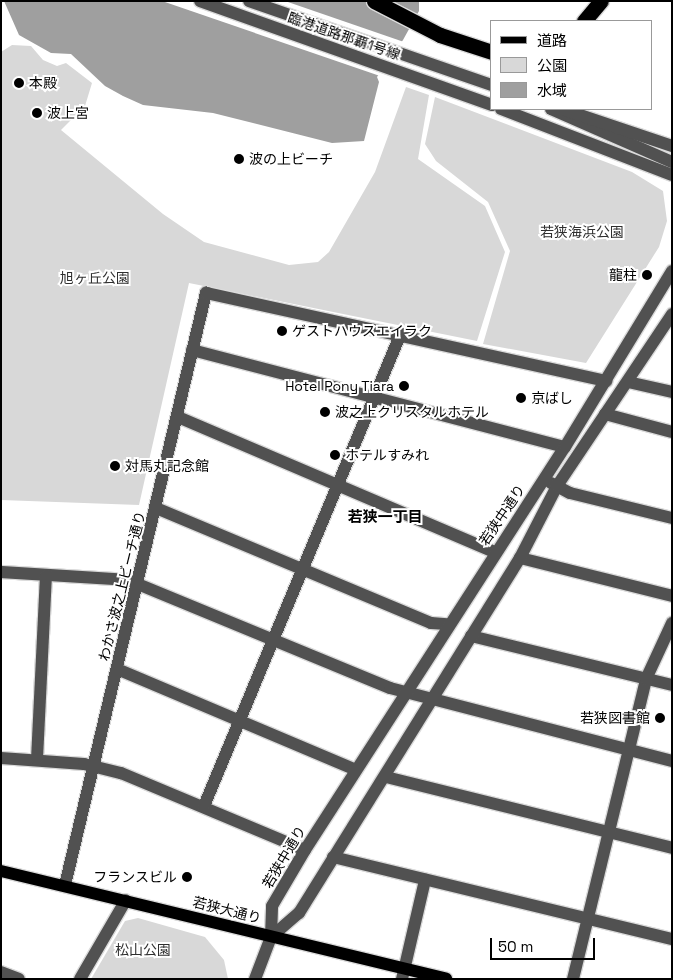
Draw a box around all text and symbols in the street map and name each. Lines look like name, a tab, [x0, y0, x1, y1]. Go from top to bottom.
street label: 臨港道路那覇1号線	[286, 9, 402, 63]
legend	[490, 20, 653, 110]
text: 道路	[537, 31, 567, 50]
text: 公園	[537, 56, 567, 75]
place label: 本殿	[29, 75, 57, 91]
marker: 本殿	[13, 77, 25, 89]
text: 水域	[537, 81, 567, 100]
place label: 波上宮	[47, 105, 89, 121]
marker: 波上宮	[31, 107, 43, 119]
place label: 波の上ビーチ	[249, 151, 333, 167]
marker: 波の上ビーチ	[233, 153, 245, 165]
park label: 若狭海浜公園	[540, 224, 624, 240]
place label: 龍柱	[609, 267, 637, 283]
marker: 龍柱	[641, 269, 653, 281]
park label: 旭ヶ丘公園	[60, 270, 130, 286]
place label: ゲストハウスエイラク	[292, 323, 432, 339]
marker: ゲストハウスエイラク	[276, 325, 288, 337]
place label: Hotel Pony Tiara	[285, 378, 394, 394]
marker: Hotel Pony Tiara	[398, 380, 410, 392]
place label: 京ばし	[531, 390, 573, 406]
marker: 京ばし	[515, 392, 527, 404]
place label: 波之上クリスタルホテル	[335, 404, 489, 420]
marker: 波之上クリスタルホテル	[319, 406, 331, 418]
place label: ホテルすみれ	[345, 447, 429, 463]
marker: ホテルすみれ	[329, 449, 341, 461]
place label: 対馬丸記念館	[125, 458, 209, 474]
marker: 対馬丸記念館	[109, 460, 121, 472]
street label: 若狭中通り	[475, 481, 529, 549]
district label: 若狭一丁目	[348, 508, 422, 526]
street label: わかさ波之上ビーチ通り	[95, 509, 149, 663]
place label: 若狭図書館	[580, 710, 650, 726]
marker: 若狭図書館	[654, 712, 666, 724]
street label: 若狭中通り	[259, 823, 309, 891]
place label: フランスビル	[93, 869, 177, 885]
marker: フランスビル	[181, 871, 193, 883]
street label: 若狭大通り	[191, 893, 263, 927]
scale bar	[493, 928, 598, 960]
text: 50 m	[498, 937, 533, 956]
park label: 松山公園	[115, 942, 171, 958]

